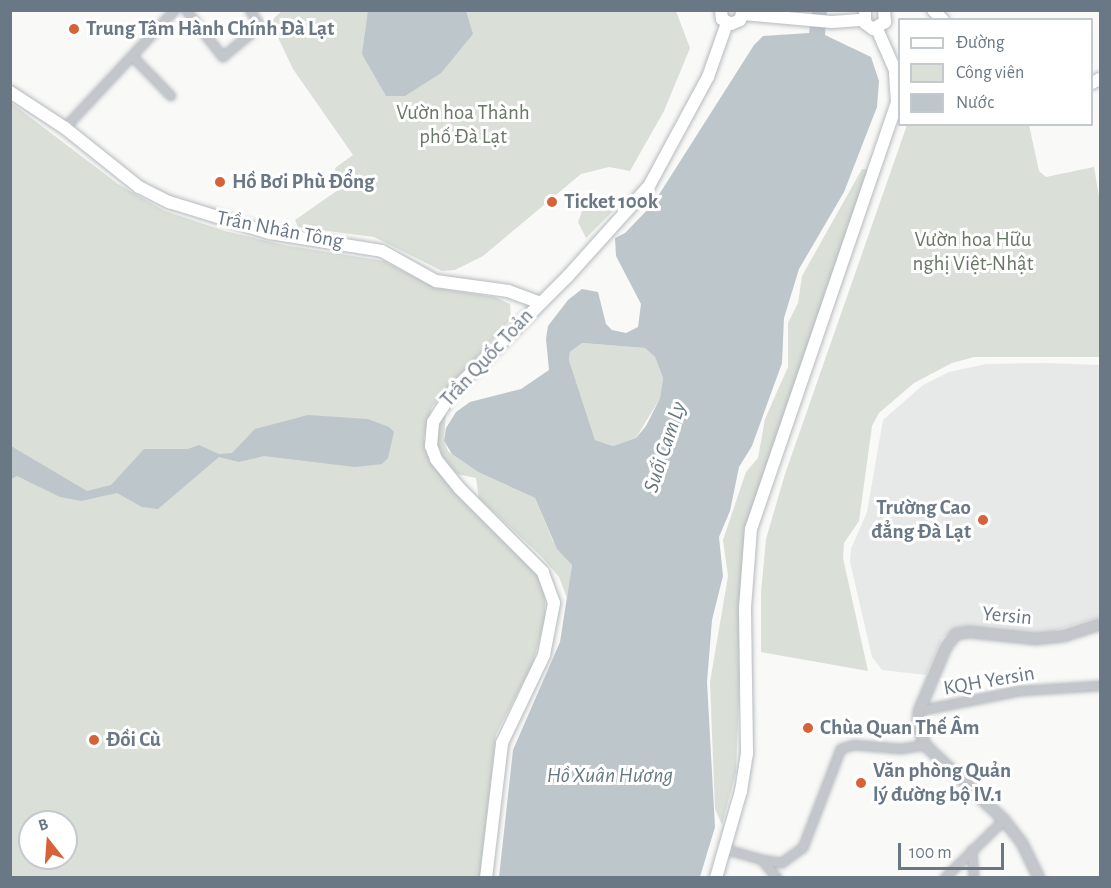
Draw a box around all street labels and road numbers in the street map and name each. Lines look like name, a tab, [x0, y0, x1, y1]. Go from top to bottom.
street label: Trần Nhân Tông	[215, 205, 345, 255]
street label: Trần Quốc Toản	[435, 304, 539, 412]
street label: Yersin	[981, 601, 1033, 631]
street label: KQH Yersin	[941, 661, 1037, 701]

